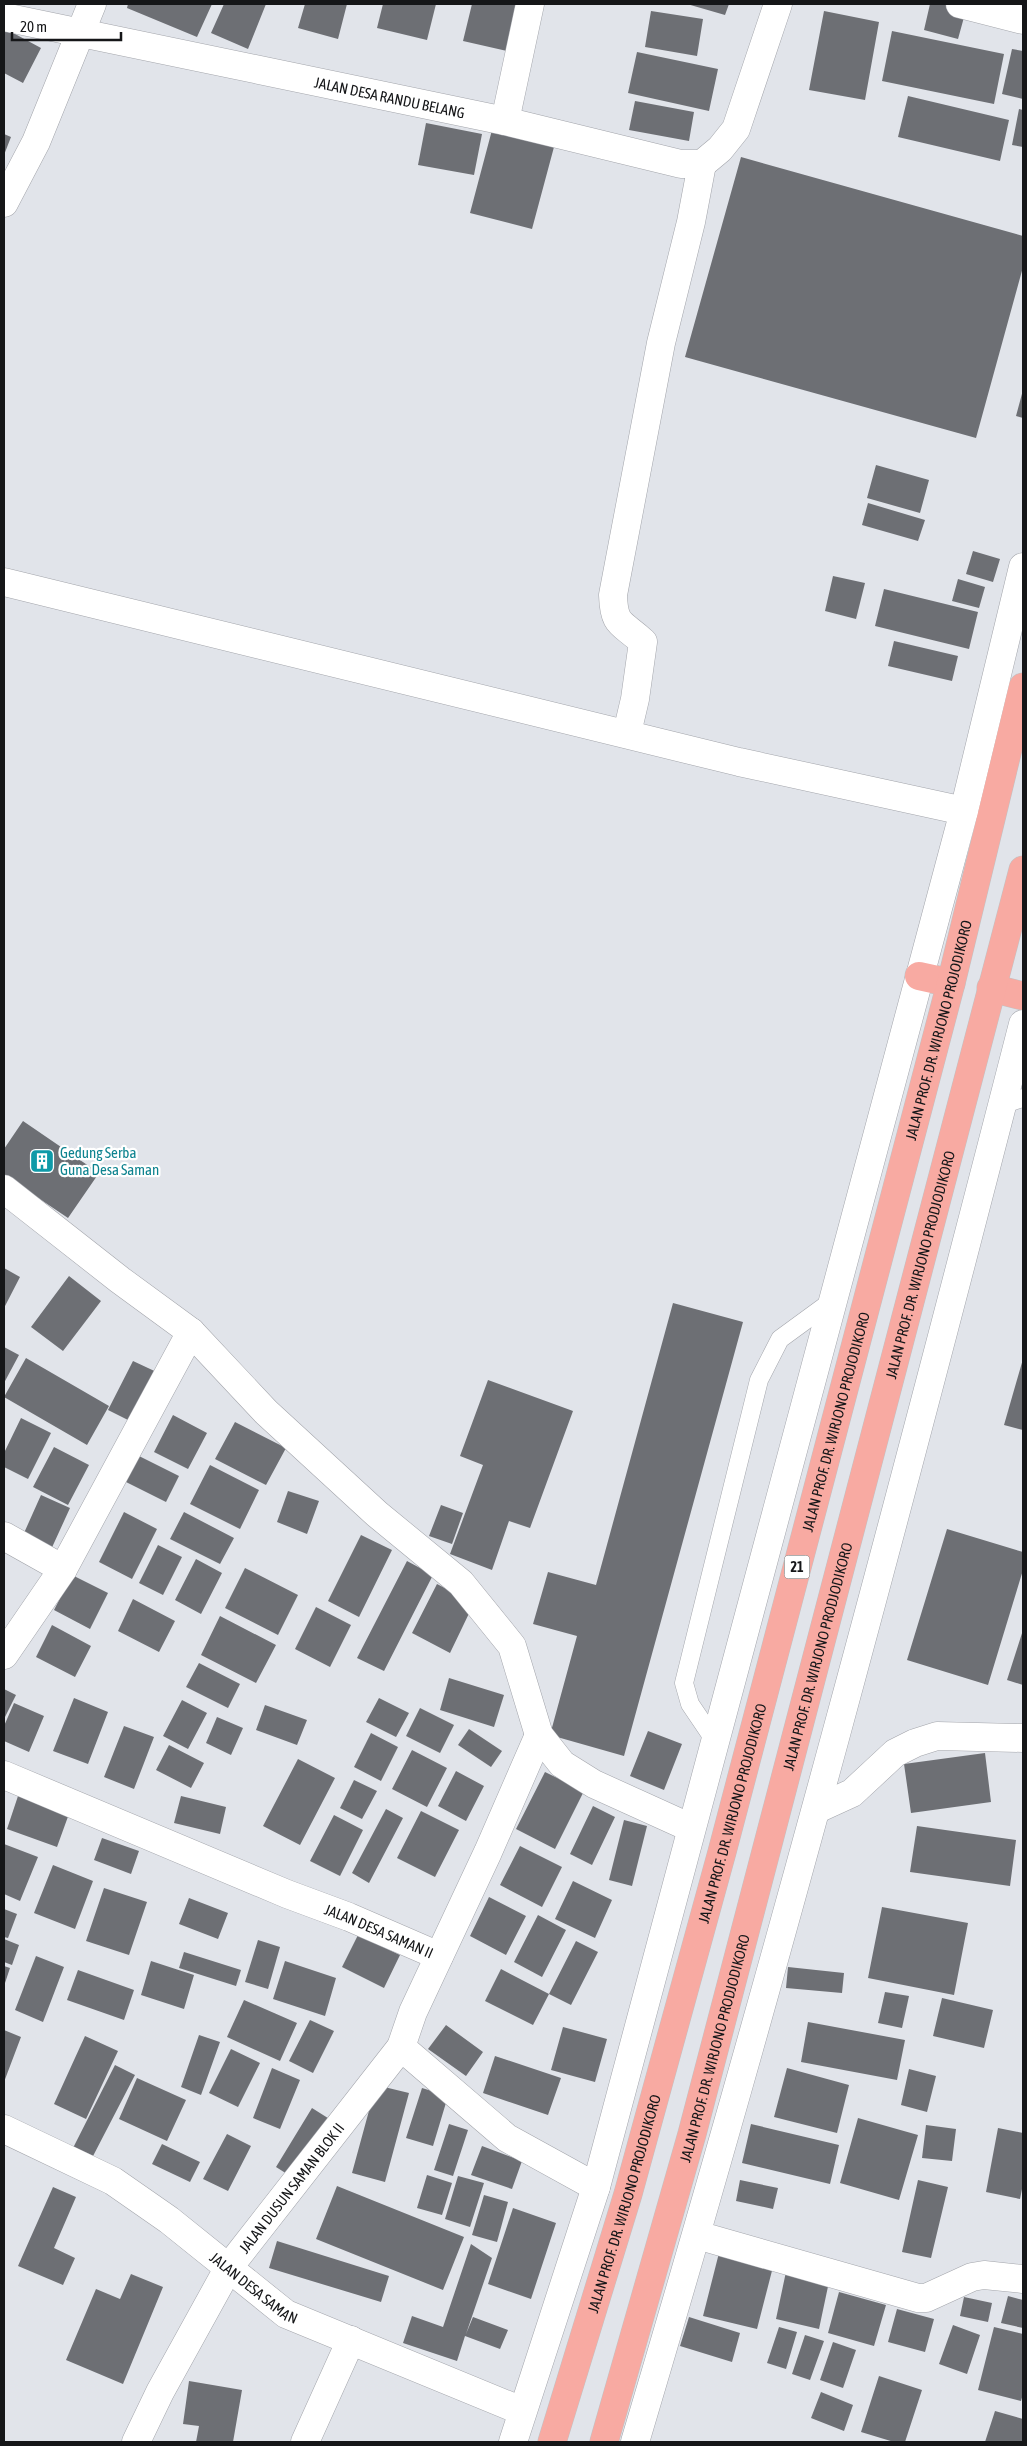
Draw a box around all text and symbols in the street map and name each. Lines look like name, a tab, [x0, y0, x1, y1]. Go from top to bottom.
scale bar	[12, 10, 121, 42]
text: 20 m	[20, 18, 47, 35]
street label: JALAN DESA RANDU BELANG	[313, 73, 467, 121]
street label: JALAN PROF. DR. WIRJONO PROJODIKORO	[901, 918, 975, 1142]
place label: Gedung Serba Guna Desa Saman	[60, 1144, 159, 1178]
building icon: Gedung Serba Guna Desa Saman	[29, 1148, 55, 1174]
street label: JALAN PROF. DR. WIRJONO PRODJODIKORO	[882, 1149, 958, 1380]
street label: JALAN PROF. DR. WIRJONO PROJODIKORO	[798, 1310, 873, 1533]
street label: JALAN PROF. DR. WIRJONO PRODJODIKORO	[779, 1540, 855, 1772]
road number: 21	[784, 1555, 810, 1578]
street label: JALAN PROF. DR. WIRJONO PROJODIKORO	[694, 1701, 769, 1925]
street label: JALAN DESA SAMAN II	[322, 1900, 436, 1961]
street label: JALAN PROF. DR. WIRJONO PRODJODIKORO	[676, 1932, 753, 2164]
street label: JALAN PROF. DR. WIRJONO PROJODIKORO	[584, 2092, 664, 2315]
street label: JALAN DUSUN SAMAN BLOK II	[235, 2119, 347, 2256]
street label: JALAN DESA SAMAN	[207, 2248, 301, 2327]

